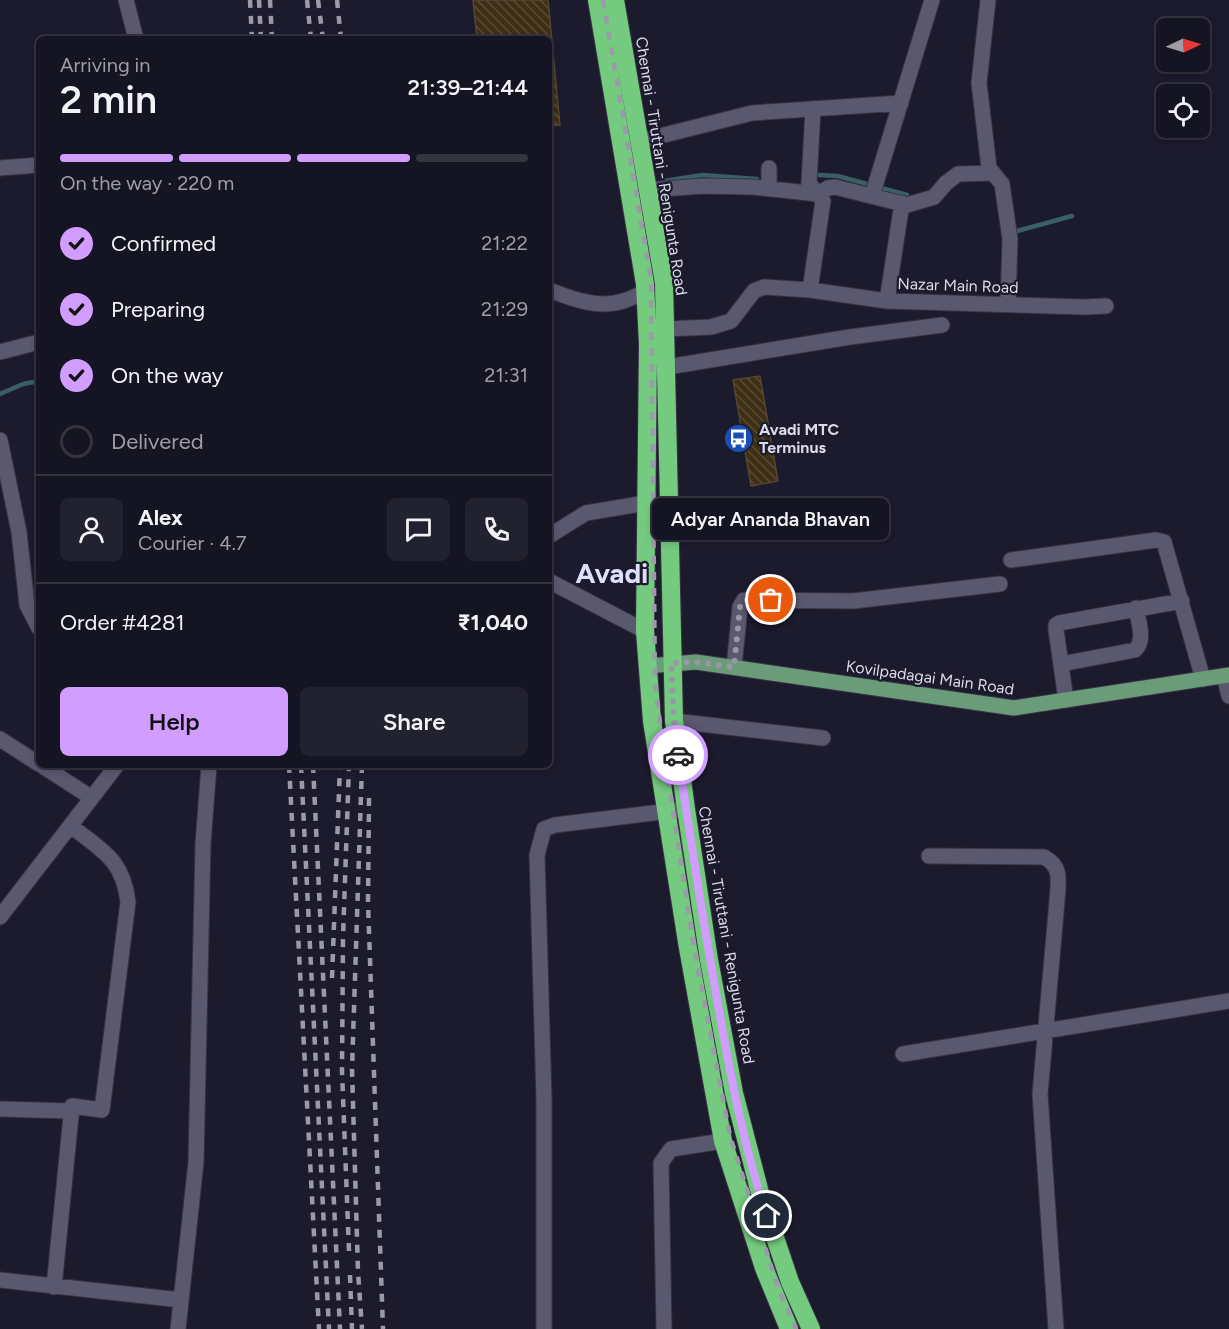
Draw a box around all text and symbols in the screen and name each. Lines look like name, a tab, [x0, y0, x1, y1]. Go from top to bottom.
north arrow	[1156, 18, 1210, 72]
map controls	[1156, 18, 1210, 138]
street label: Chennai - Tiruttani - Renigunta Road	[632, 35, 691, 297]
text: Arriving in	[60, 53, 150, 77]
text: 21:39–21:44	[408, 74, 528, 101]
text: 2 min	[60, 76, 157, 123]
button: locate	[1156, 84, 1210, 138]
text: On the way · 220 m	[60, 171, 234, 195]
icon: check	[60, 227, 93, 260]
text: Confirmed	[111, 230, 216, 257]
text: 21:22	[481, 231, 528, 255]
street label: Nazar Main Road	[897, 274, 1019, 297]
icon: check	[60, 293, 93, 326]
text: Preparing	[111, 296, 205, 323]
text: 21:29	[481, 297, 528, 321]
icon: check	[60, 359, 93, 392]
text: On the way	[111, 362, 223, 389]
text: 21:31	[484, 363, 528, 387]
place label: Avadi MTC Terminus	[759, 420, 839, 457]
bus stop icon: Avadi MTC Terminus	[722, 422, 754, 454]
text: Delivered	[111, 428, 204, 455]
button: person	[60, 498, 123, 561]
button: chat	[387, 498, 450, 561]
button: phone	[465, 498, 528, 561]
callout: Adyar Ananda Bhavan	[652, 498, 890, 540]
text: Alex	[138, 504, 183, 531]
text: Adyar Ananda Bhavan	[671, 507, 870, 531]
text: Courier · 4.7	[138, 531, 247, 555]
district label: Avadi	[576, 556, 648, 590]
pin	[745, 574, 796, 625]
icon: bag	[754, 583, 787, 616]
text: Order #4281	[60, 609, 185, 636]
text: ₹1,040	[457, 609, 528, 636]
street label: Kovilpadagai Main Road	[845, 656, 1015, 699]
button: Help	[60, 687, 288, 756]
button: Share	[300, 687, 528, 756]
courier	[648, 725, 708, 785]
icon: car	[662, 739, 695, 772]
street label: Chennai - Tiruttani - Renigunta Road	[694, 805, 759, 1065]
pin	[741, 1190, 792, 1241]
icon: home	[750, 1199, 783, 1232]

